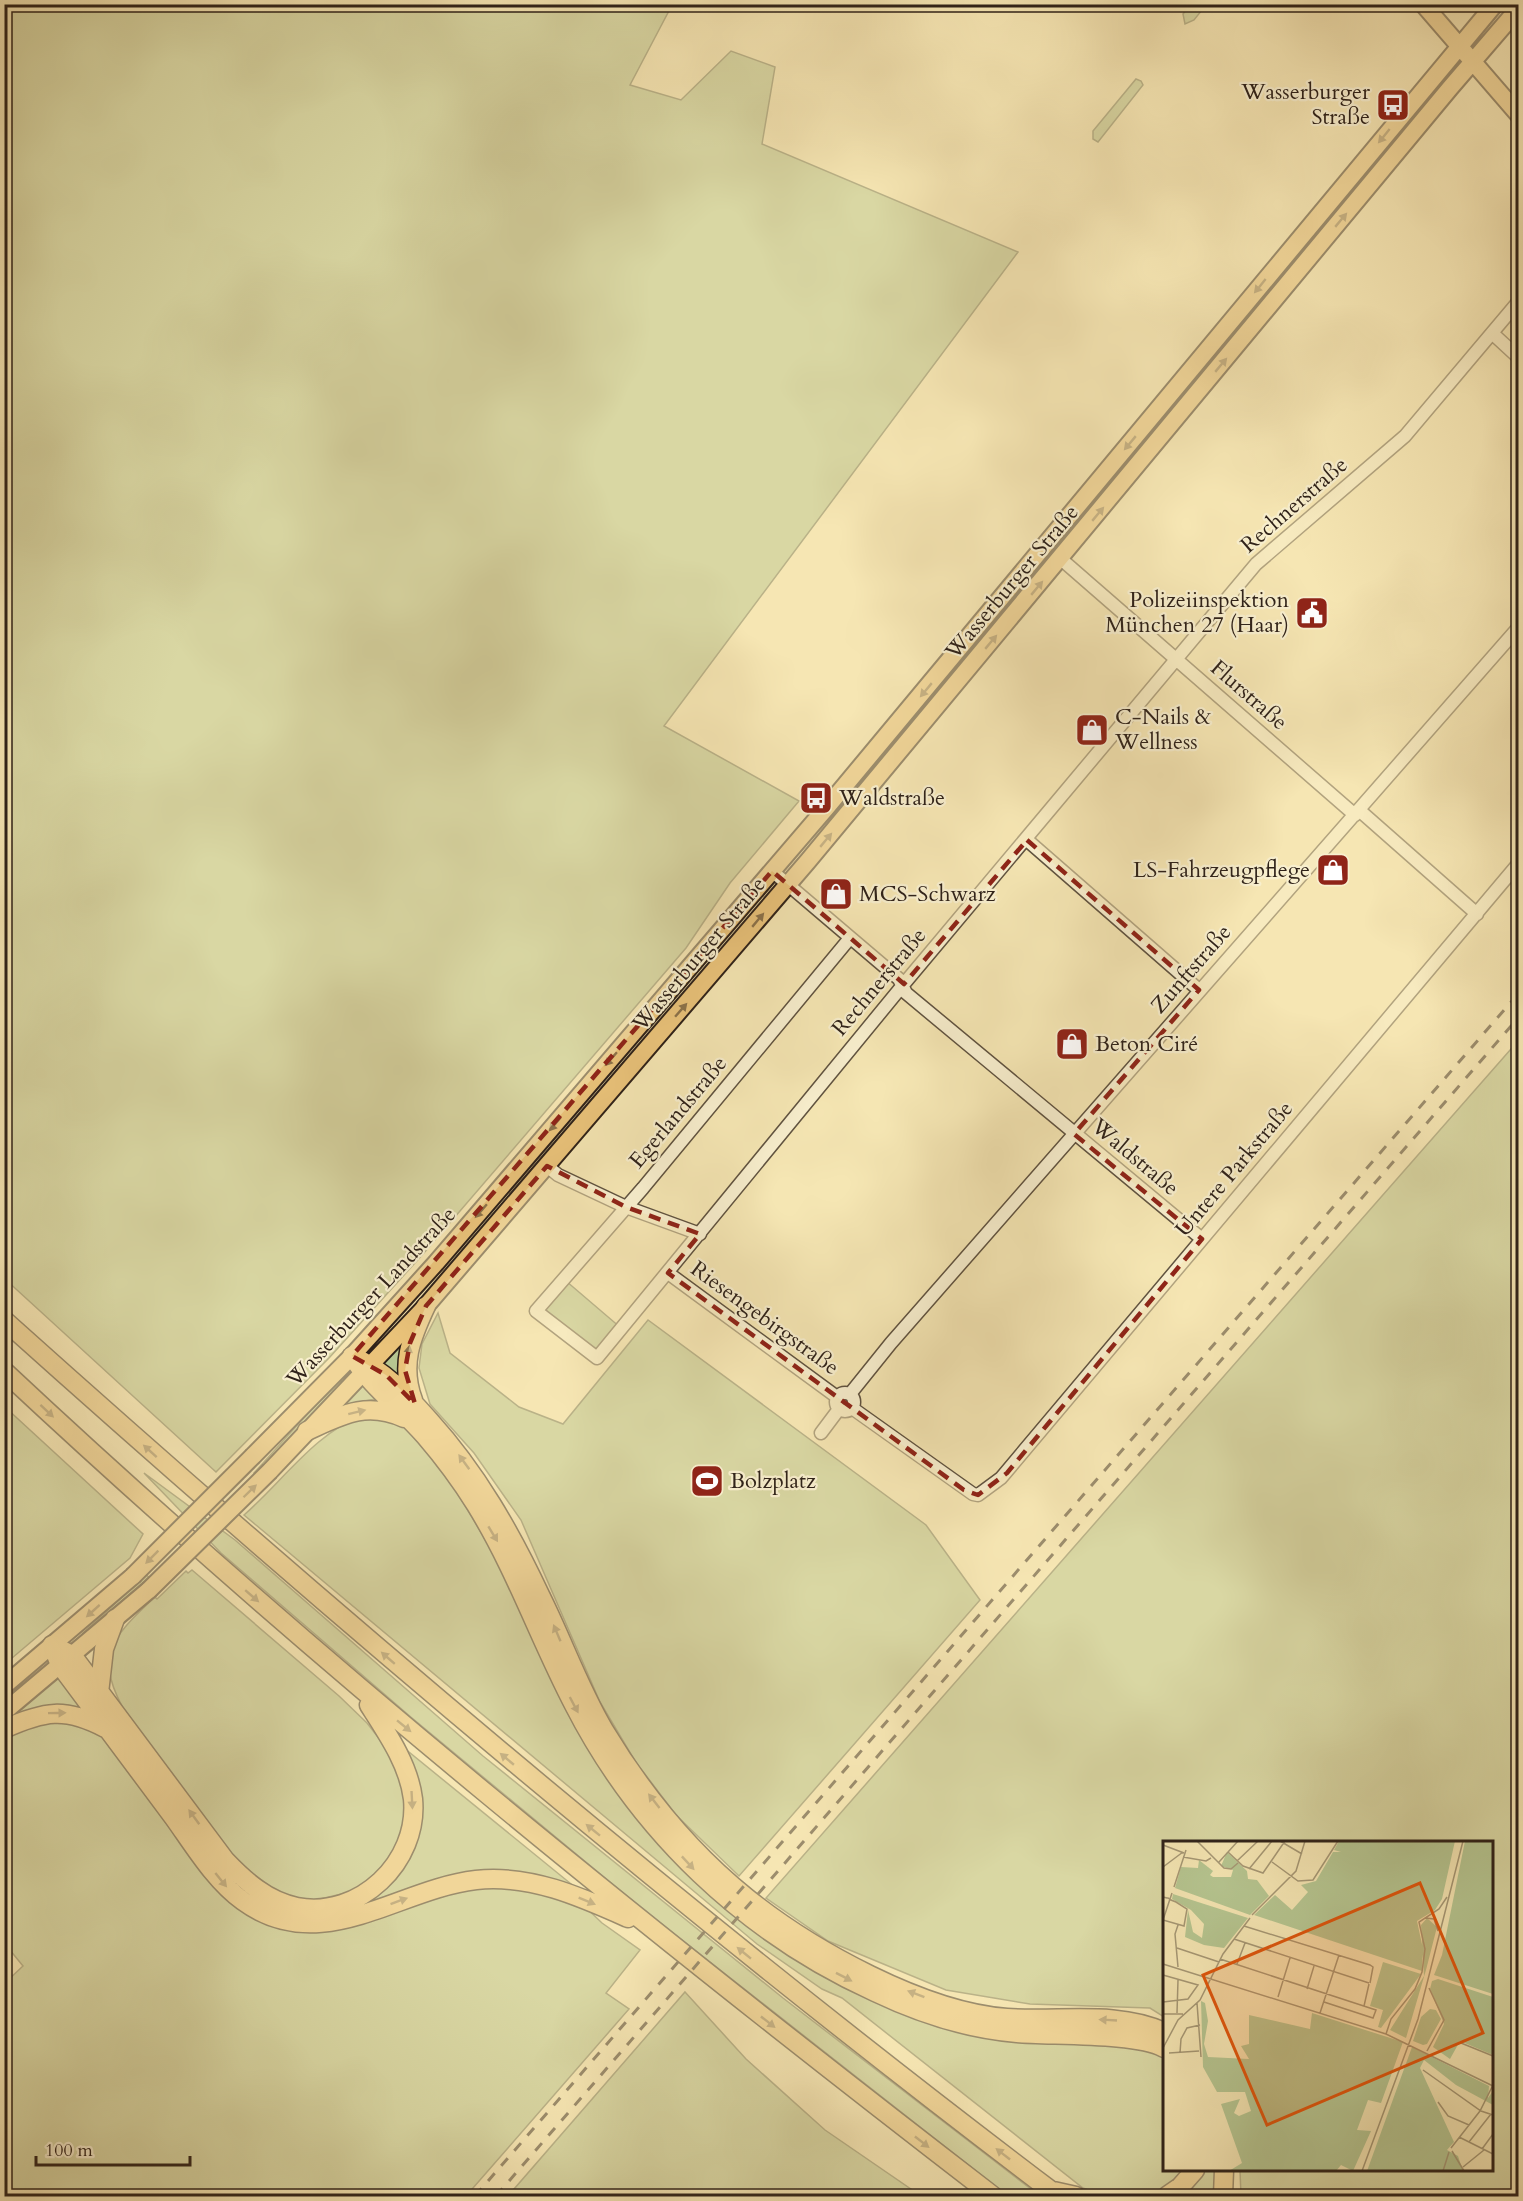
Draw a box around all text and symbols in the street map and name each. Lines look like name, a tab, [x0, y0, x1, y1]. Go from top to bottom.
place label: Wasserburger Straße	[1240, 77, 1371, 132]
bus stop icon: Wasserburger Straße	[1375, 87, 1411, 123]
one-way arrow	[1378, 128, 1391, 143]
one-way arrow	[1334, 212, 1347, 228]
one-way arrow	[1254, 278, 1267, 293]
one-way arrow	[1214, 358, 1226, 373]
one-way arrow	[1125, 435, 1137, 450]
street label: Rechnerstraße	[1234, 450, 1354, 560]
street label: Wasserburger Straße	[938, 498, 1086, 666]
one-way arrow	[1092, 506, 1105, 522]
one-way arrow	[1030, 580, 1043, 596]
place label: Polizeiinspektion München 27 (Haar)	[1105, 585, 1289, 640]
public building icon: Polizeiinspektion München 27 (Haar)	[1294, 595, 1330, 631]
one-way arrow	[985, 634, 998, 650]
street label: Flurstraße	[1204, 653, 1294, 737]
one-way arrow	[919, 682, 932, 698]
place label: C-Nails & Wellness	[1114, 702, 1212, 757]
shop icon: C-Nails & Wellness	[1074, 712, 1110, 748]
bus stop icon: Waldstraße	[798, 780, 834, 816]
place label: Waldstraße	[838, 783, 945, 813]
one-way arrow	[819, 832, 832, 848]
shop icon: LS-Fahrzeugpflege	[1315, 852, 1351, 888]
place label: LS-Fahrzeugpflege	[1133, 855, 1310, 885]
street label: Wasserburger Straße	[625, 870, 773, 1038]
shop icon: MCS-Schwarz	[818, 876, 854, 912]
place label: MCS-Schwarz	[859, 879, 996, 909]
one-way arrow	[751, 912, 764, 928]
street label: Zunftstraße	[1144, 918, 1238, 1020]
street label: Rechnerstraße	[825, 921, 933, 1043]
one-way arrow	[674, 1003, 687, 1018]
shop icon: Beton Ciré	[1054, 1026, 1090, 1062]
place label: Beton Ciré	[1095, 1029, 1198, 1059]
street label: Egerlandstraße	[622, 1049, 734, 1175]
one-way arrow	[605, 1051, 618, 1067]
street label: Untere Parkstraße	[1168, 1095, 1300, 1243]
street label: Waldstraße	[1084, 1111, 1185, 1203]
one-way arrow	[549, 1116, 562, 1131]
street label: Wasserburger Landstraße	[279, 1200, 463, 1395]
one-way arrow	[475, 1203, 488, 1218]
street label: Riesengebirgstraße	[685, 1254, 845, 1382]
one-way arrow	[403, 1345, 412, 1364]
one-way arrow	[39, 1404, 54, 1417]
one-way arrow	[348, 1407, 367, 1417]
one-way arrow	[142, 1444, 157, 1458]
one-way arrow	[458, 1454, 470, 1470]
sports icon: Bolzplatz	[689, 1463, 725, 1499]
place label: Bolzplatz	[730, 1466, 816, 1496]
one-way arrow	[243, 1484, 257, 1498]
one-way arrow	[488, 1526, 499, 1542]
one-way arrow	[144, 1550, 159, 1564]
one-way arrow	[244, 1589, 260, 1602]
one-way arrow	[86, 1604, 101, 1617]
one-way arrow	[552, 1623, 562, 1641]
one-way arrow	[381, 1652, 396, 1665]
one-way arrow	[569, 1697, 579, 1714]
one-way arrow	[48, 1709, 67, 1718]
one-way arrow	[396, 1720, 411, 1732]
one-way arrow	[499, 1753, 514, 1765]
one-way arrow	[407, 1791, 416, 1810]
one-way arrow	[648, 1794, 660, 1809]
one-way arrow	[188, 1810, 200, 1826]
one-way arrow	[585, 1823, 601, 1836]
inset map	[1163, 1841, 1493, 2171]
one-way arrow	[680, 1855, 694, 1869]
one-way arrow	[215, 1872, 228, 1888]
one-way arrow	[390, 1896, 408, 1906]
one-way arrow	[579, 1897, 597, 1907]
one-way arrow	[736, 1946, 752, 1959]
one-way arrow	[836, 1972, 853, 1982]
one-way arrow	[907, 1989, 925, 1999]
one-way arrow	[761, 2015, 776, 2027]
one-way arrow	[1098, 2015, 1117, 2025]
scale bar	[36, 2129, 190, 2167]
one-way arrow	[914, 2135, 930, 2148]
text: 100 m	[45, 2138, 93, 2163]
one-way arrow	[995, 2148, 1011, 2160]

